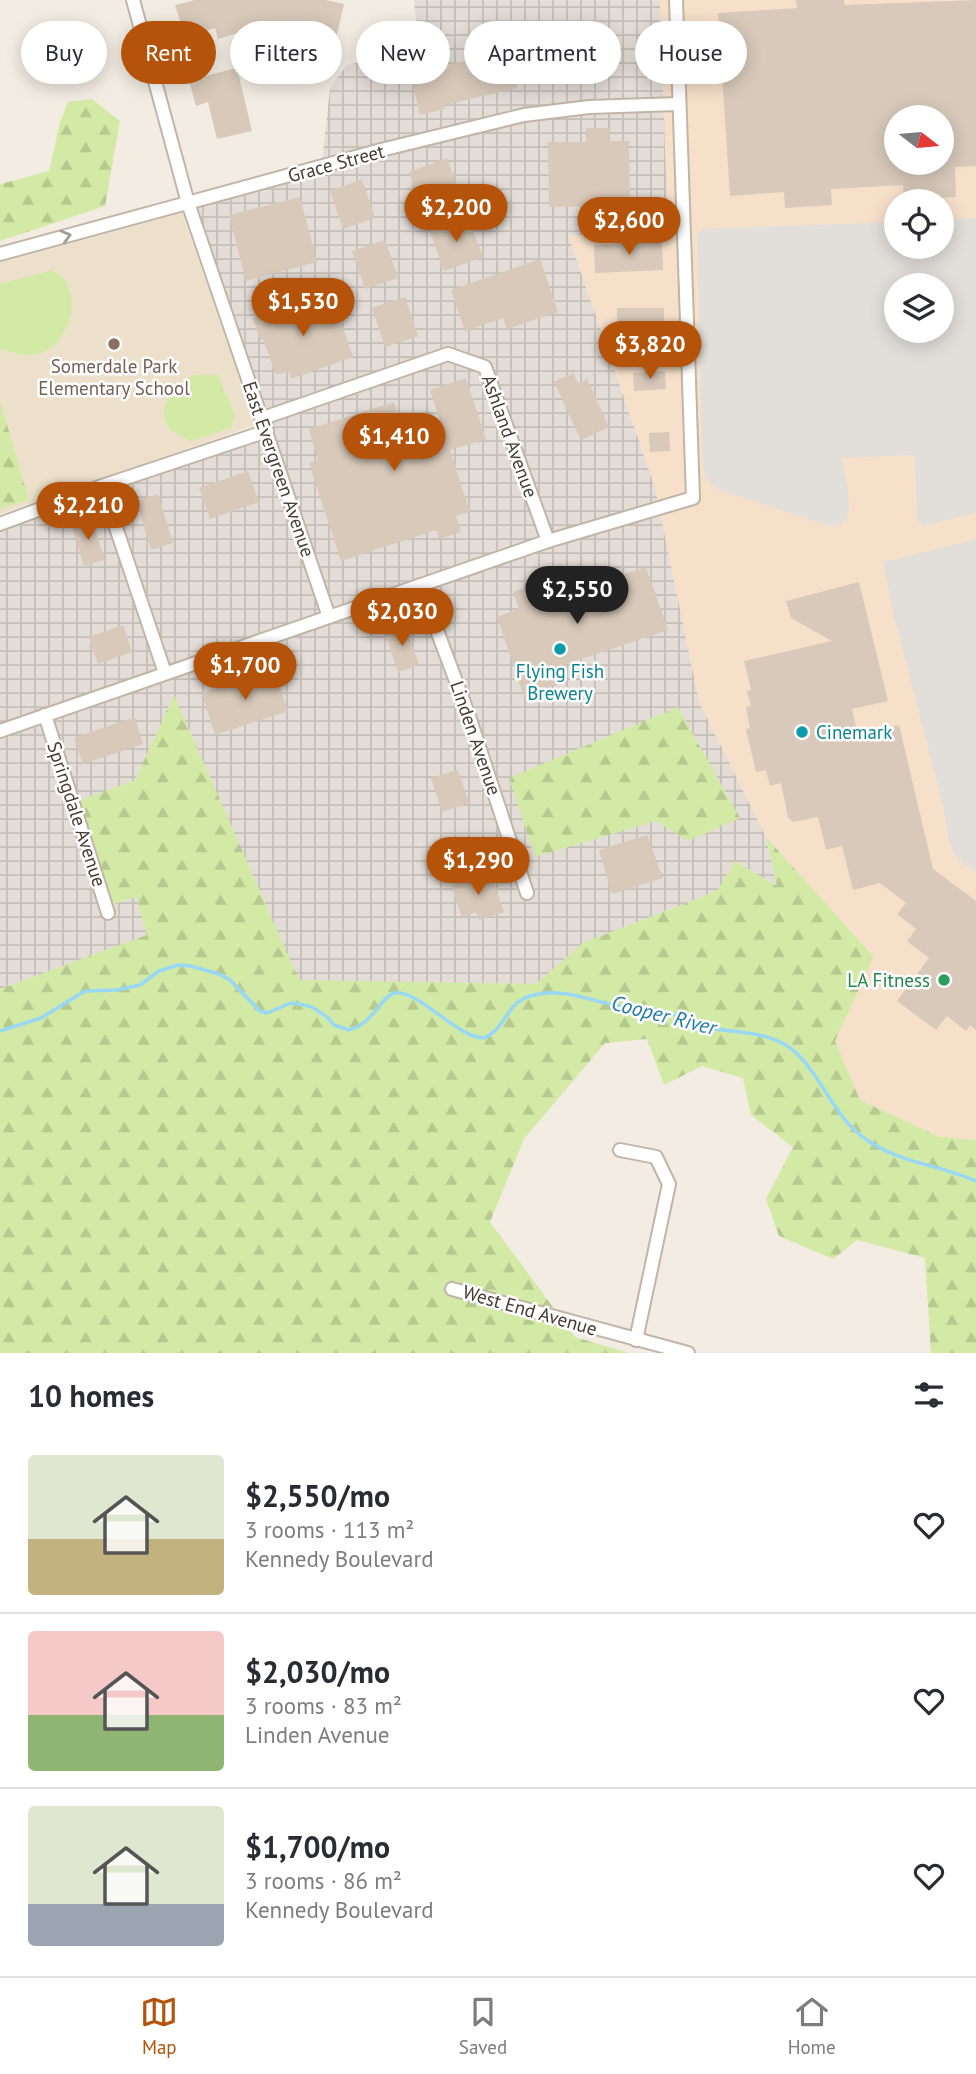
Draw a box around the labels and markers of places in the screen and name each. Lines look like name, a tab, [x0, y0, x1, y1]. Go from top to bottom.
pin: $2,200	[399, 184, 513, 244]
pin: $2,600	[572, 198, 686, 257]
pin: $1,530	[246, 278, 360, 338]
pin: $3,820	[593, 322, 707, 381]
marker: Somerdale Park Elementary School	[106, 336, 122, 352]
place label: Somerdale Park Elementary School	[38, 354, 190, 400]
pin: $1,410	[337, 414, 451, 473]
pin: $2,210	[31, 482, 145, 542]
pin: $2,550	[520, 566, 634, 626]
pin: $2,030	[345, 588, 459, 648]
marker: Flying Fish Brewery	[552, 641, 568, 657]
pin: $1,700	[188, 642, 302, 702]
place label: Flying Fish Brewery	[516, 659, 604, 705]
place label: Cinemark	[816, 720, 892, 744]
marker: Cinemark	[794, 724, 810, 740]
pin: $1,290	[421, 838, 535, 897]
place label: LA Fitness	[847, 968, 930, 992]
marker: LA Fitness	[936, 972, 952, 988]

